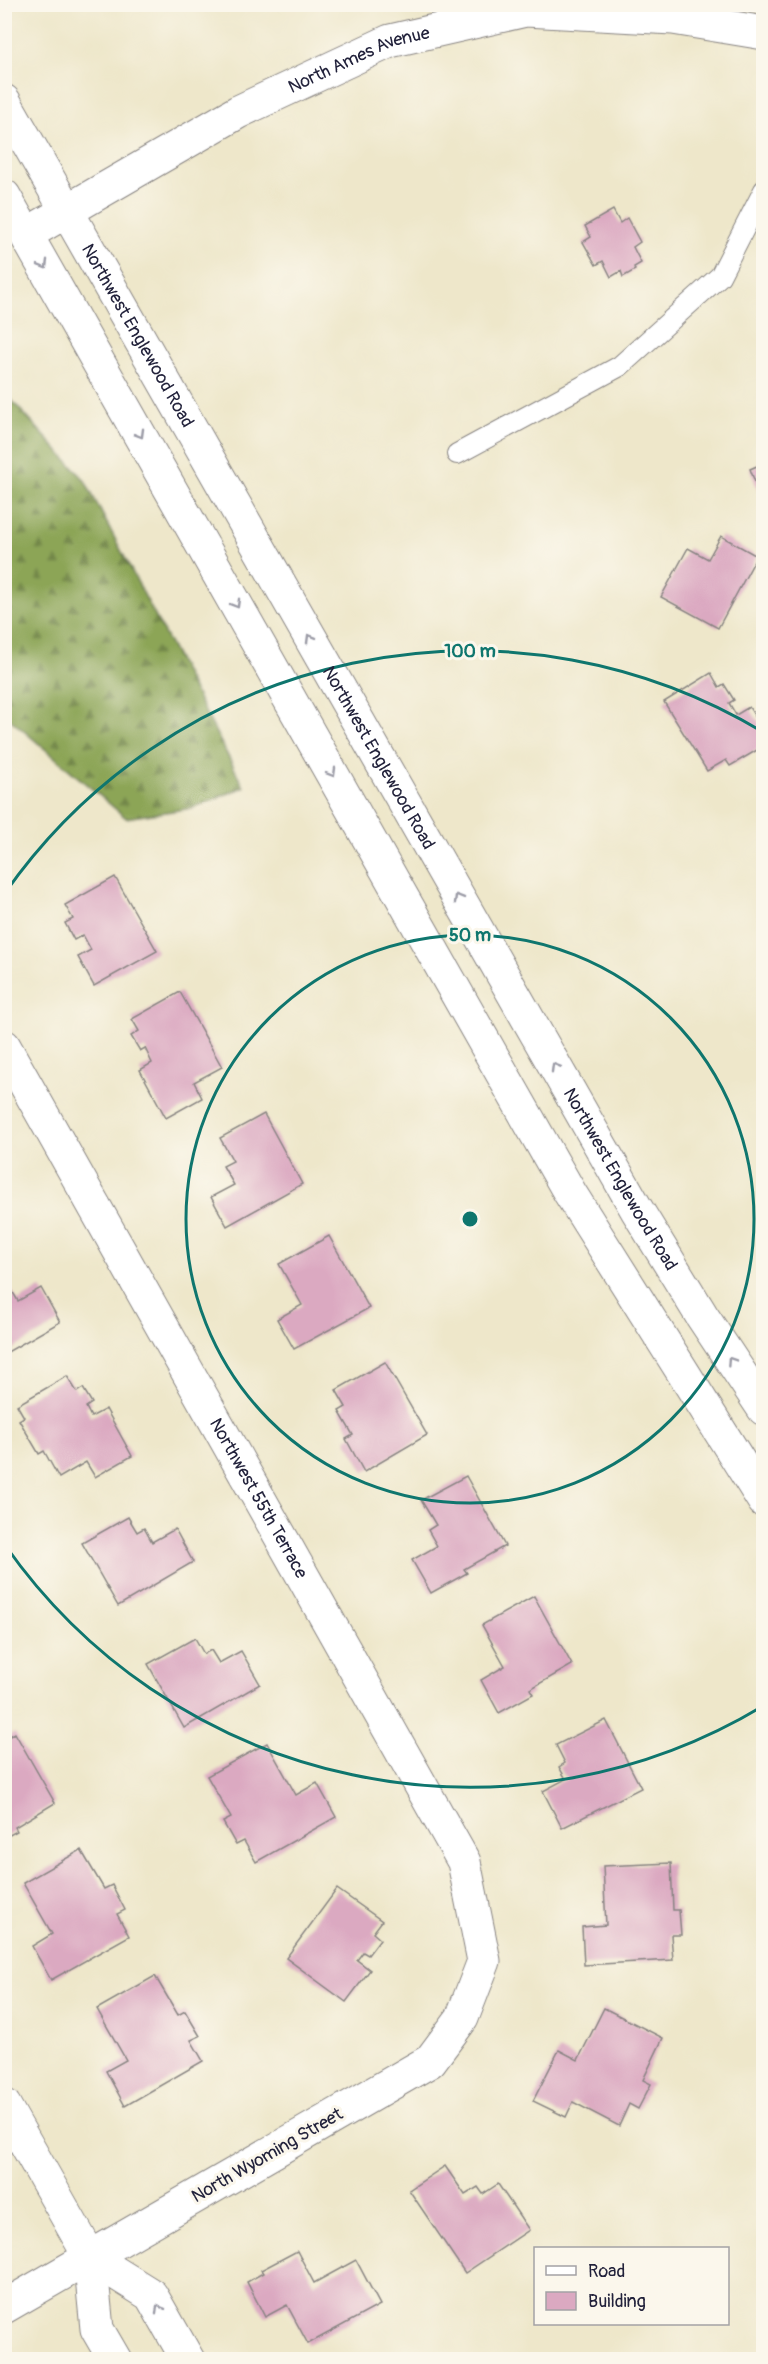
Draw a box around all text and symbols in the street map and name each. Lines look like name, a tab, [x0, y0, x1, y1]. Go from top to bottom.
street label: North Ames Avenue	[285, 21, 432, 99]
street label: Northwest Englewood Road	[76, 240, 199, 432]
one-way arrow	[37, 258, 48, 269]
one-way arrow	[133, 428, 144, 438]
one-way arrow	[229, 598, 240, 608]
one-way arrow	[305, 633, 317, 644]
text: 100 m	[444, 640, 496, 663]
street label: Northwest Englewood Road	[317, 662, 440, 854]
one-way arrow	[325, 767, 337, 778]
one-way arrow	[454, 894, 466, 904]
text: 50 m	[449, 924, 491, 947]
one-way arrow	[551, 1063, 562, 1073]
street label: Northwest Englewood Road	[558, 1084, 682, 1275]
centre of rings	[460, 1209, 480, 1229]
one-way arrow	[727, 1356, 738, 1367]
street label: Northwest 55th Terrace	[204, 1414, 313, 1583]
street label: North Wyoming Street	[187, 2102, 348, 2208]
legend	[534, 2247, 729, 2325]
text: Road	[588, 2260, 625, 2283]
text: Building	[588, 2290, 646, 2313]
one-way arrow	[154, 2305, 166, 2315]

